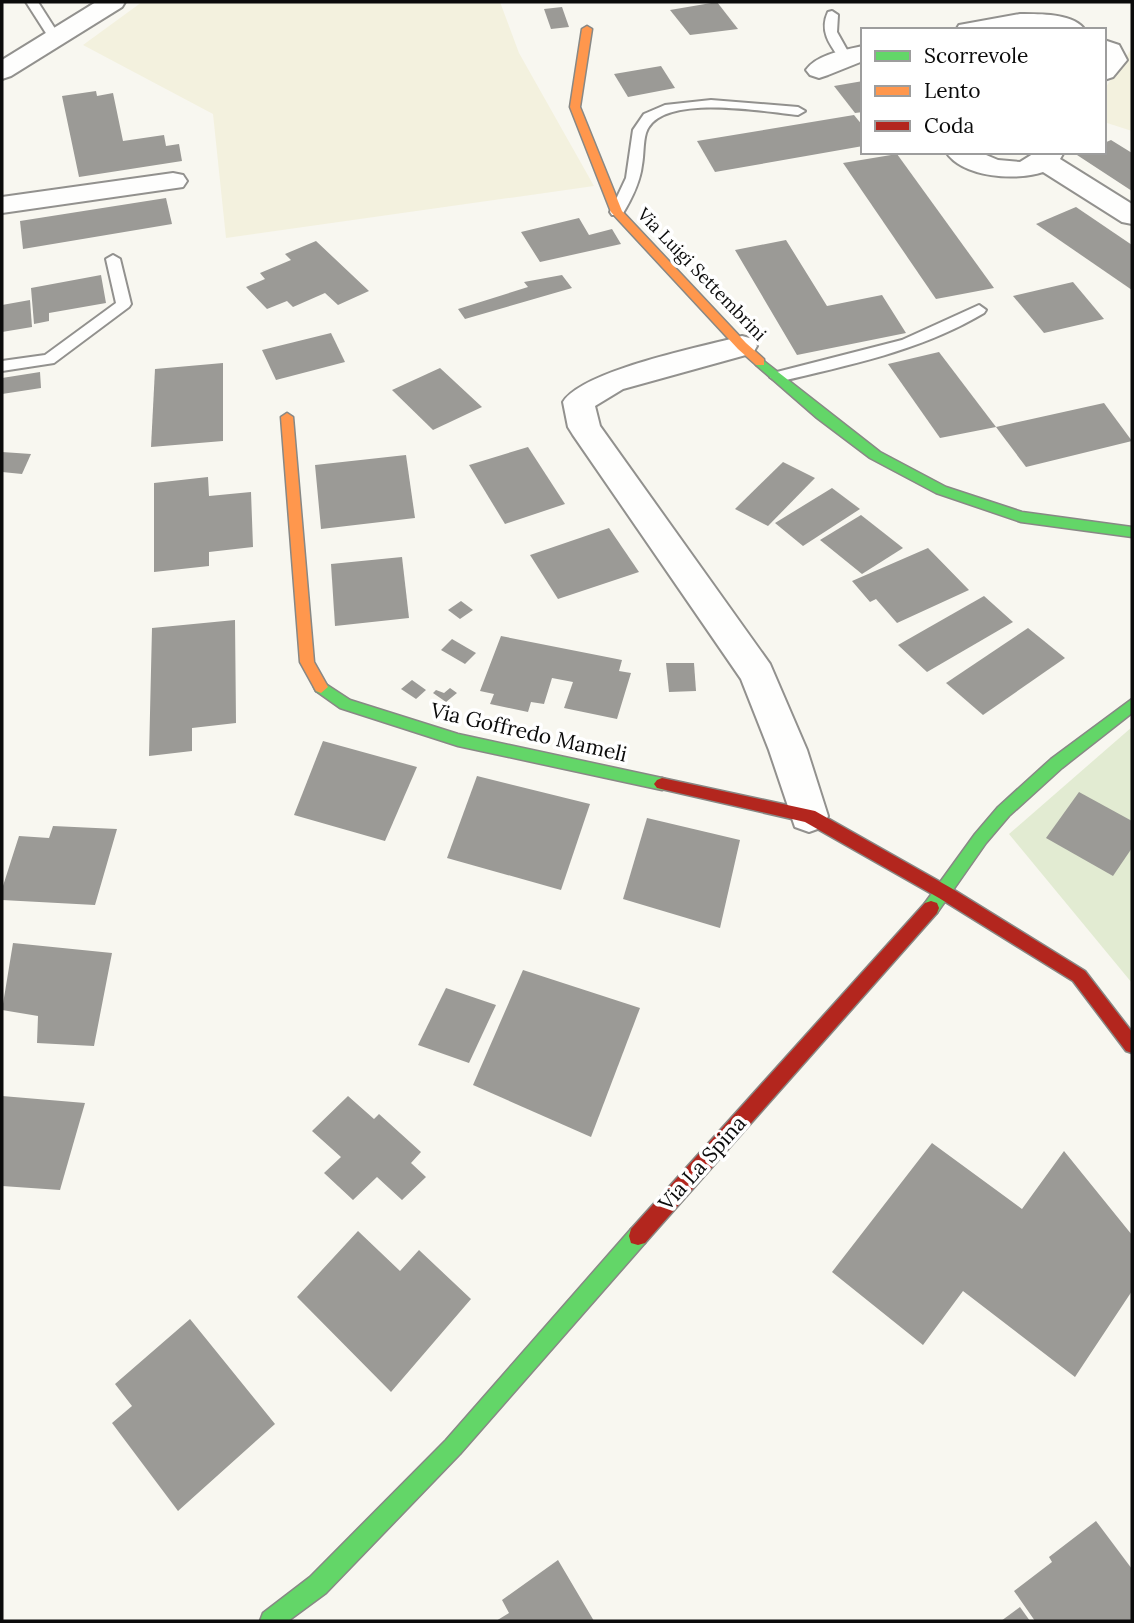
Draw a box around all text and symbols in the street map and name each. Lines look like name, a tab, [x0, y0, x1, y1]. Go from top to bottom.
legend	[861, 28, 1106, 154]
text: Scorrevole	[924, 42, 1028, 69]
text: Lento	[924, 77, 981, 104]
text: Coda	[924, 112, 975, 139]
street label: Via Luigi Settembrini	[632, 202, 771, 345]
street label: Via Goffredo Mameli	[427, 696, 630, 768]
street label: Via La Spina	[652, 1110, 752, 1217]

